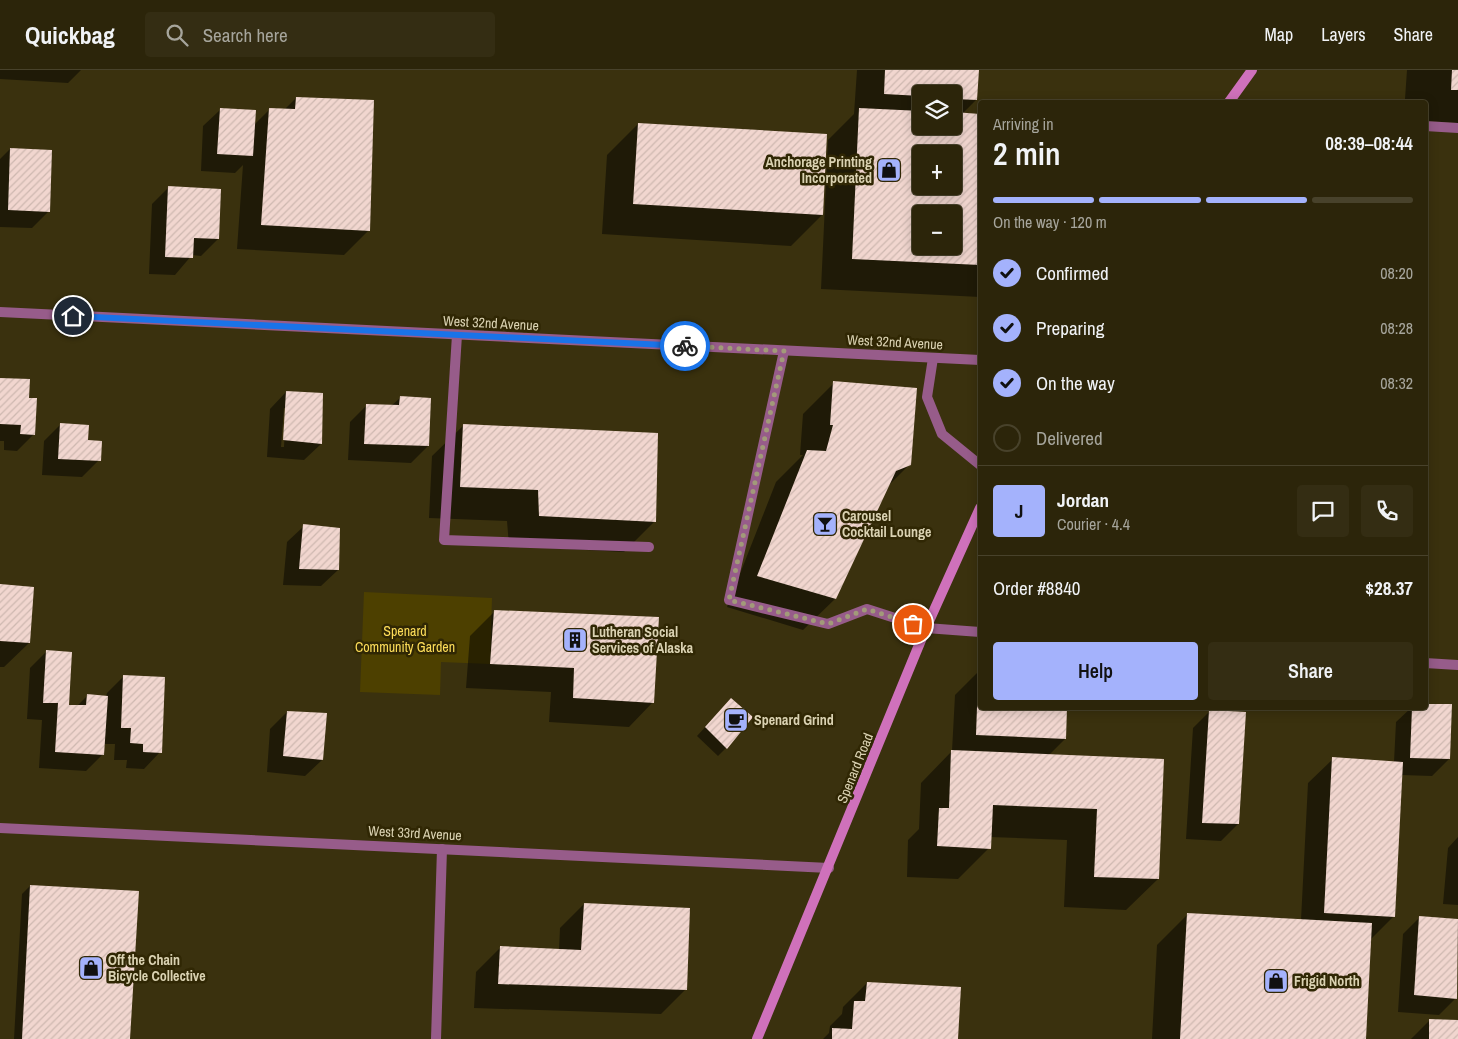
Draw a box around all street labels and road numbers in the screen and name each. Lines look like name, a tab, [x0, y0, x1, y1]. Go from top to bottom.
street label: West 32nd Avenue	[443, 312, 539, 334]
street label: West 32nd Avenue	[847, 331, 943, 353]
street label: Spenard Road	[833, 730, 877, 806]
street label: West 33rd Avenue	[368, 822, 462, 844]

